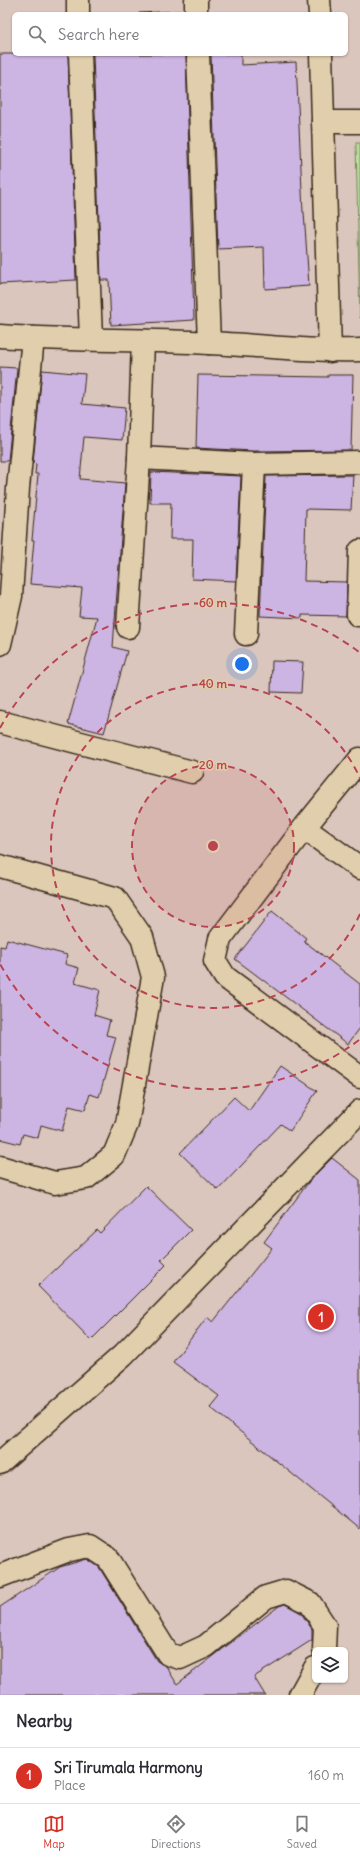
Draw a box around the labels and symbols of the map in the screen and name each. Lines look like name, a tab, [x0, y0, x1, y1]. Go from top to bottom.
text: 60 m	[199, 595, 228, 610]
your location	[232, 654, 252, 674]
text: 40 m	[199, 676, 228, 691]
text: 20 m	[199, 757, 227, 772]
centre of rings	[206, 839, 220, 853]
pin: 1	[308, 1302, 334, 1332]

